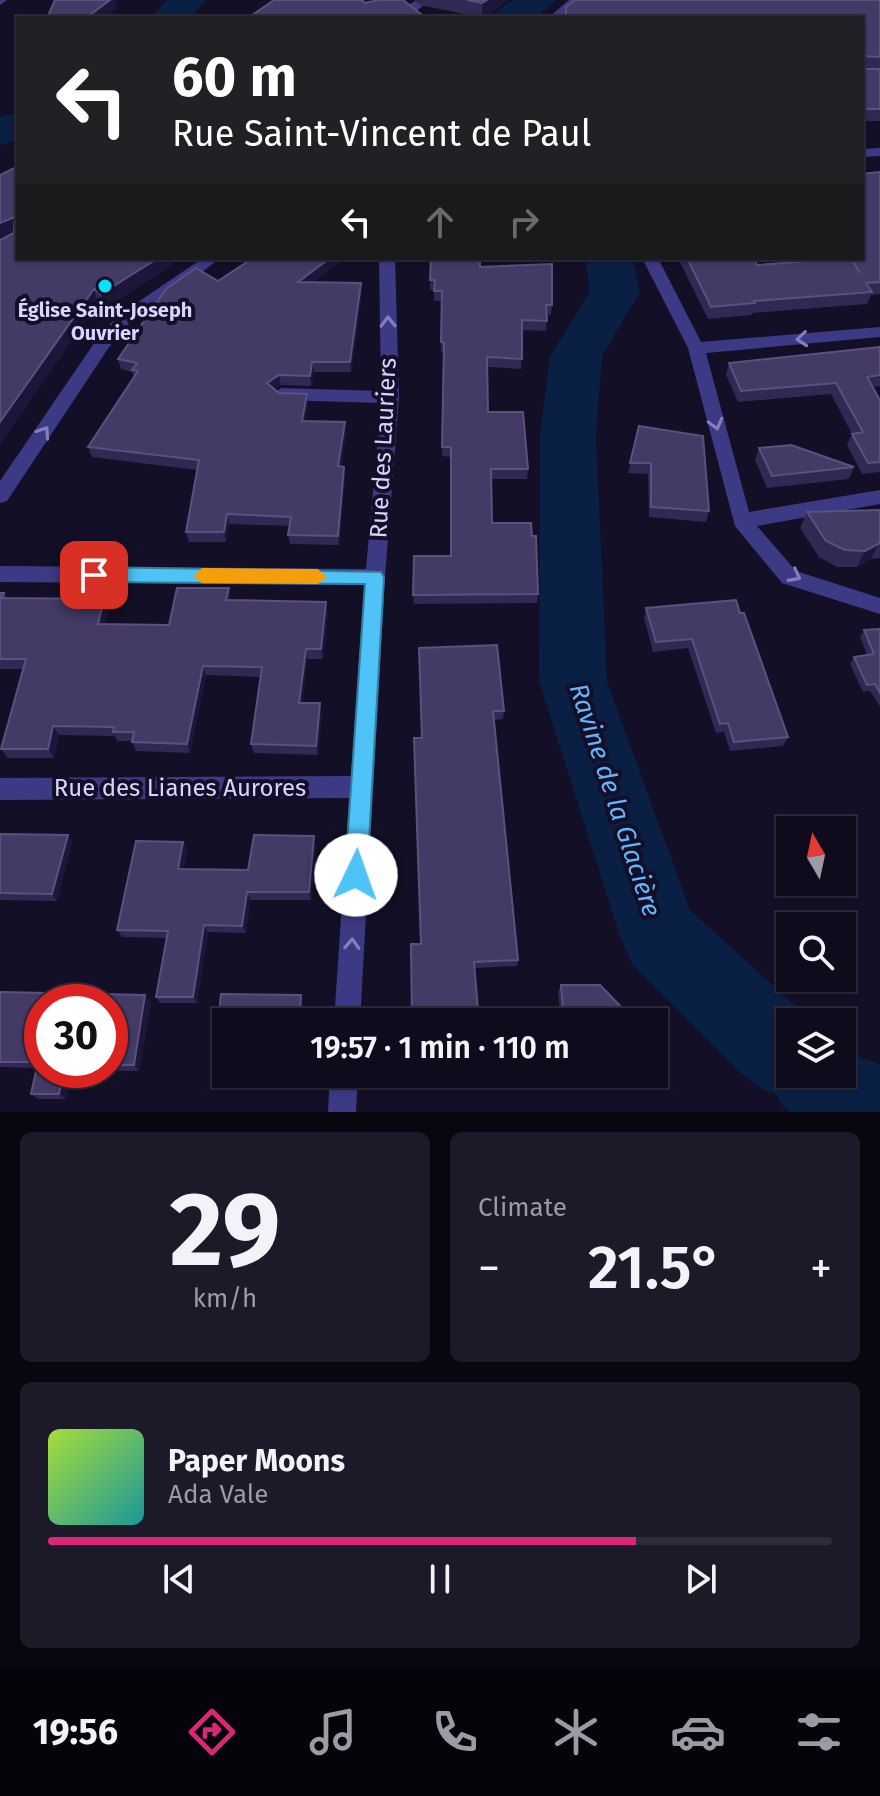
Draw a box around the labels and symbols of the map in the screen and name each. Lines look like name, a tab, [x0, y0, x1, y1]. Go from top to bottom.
marker: Église Saint-Joseph Ouvrier	[96, 277, 114, 295]
place label: Église Saint-Joseph Ouvrier	[18, 297, 192, 345]
one-way arrow	[380, 315, 397, 328]
one-way arrow	[795, 330, 808, 347]
street label: Rue des Lauriers	[364, 357, 402, 539]
one-way arrow	[707, 416, 724, 430]
one-way arrow	[34, 426, 49, 440]
pin	[60, 541, 128, 609]
one-way arrow	[787, 566, 801, 582]
water label: Ravine de la Glacière	[563, 680, 667, 920]
street label: Rue des Lianes Aurores	[54, 774, 306, 802]
north arrow	[776, 816, 856, 896]
position arrow	[314, 833, 398, 917]
one-way arrow	[343, 937, 360, 950]
speed limit sign: 30	[24, 984, 128, 1088]

